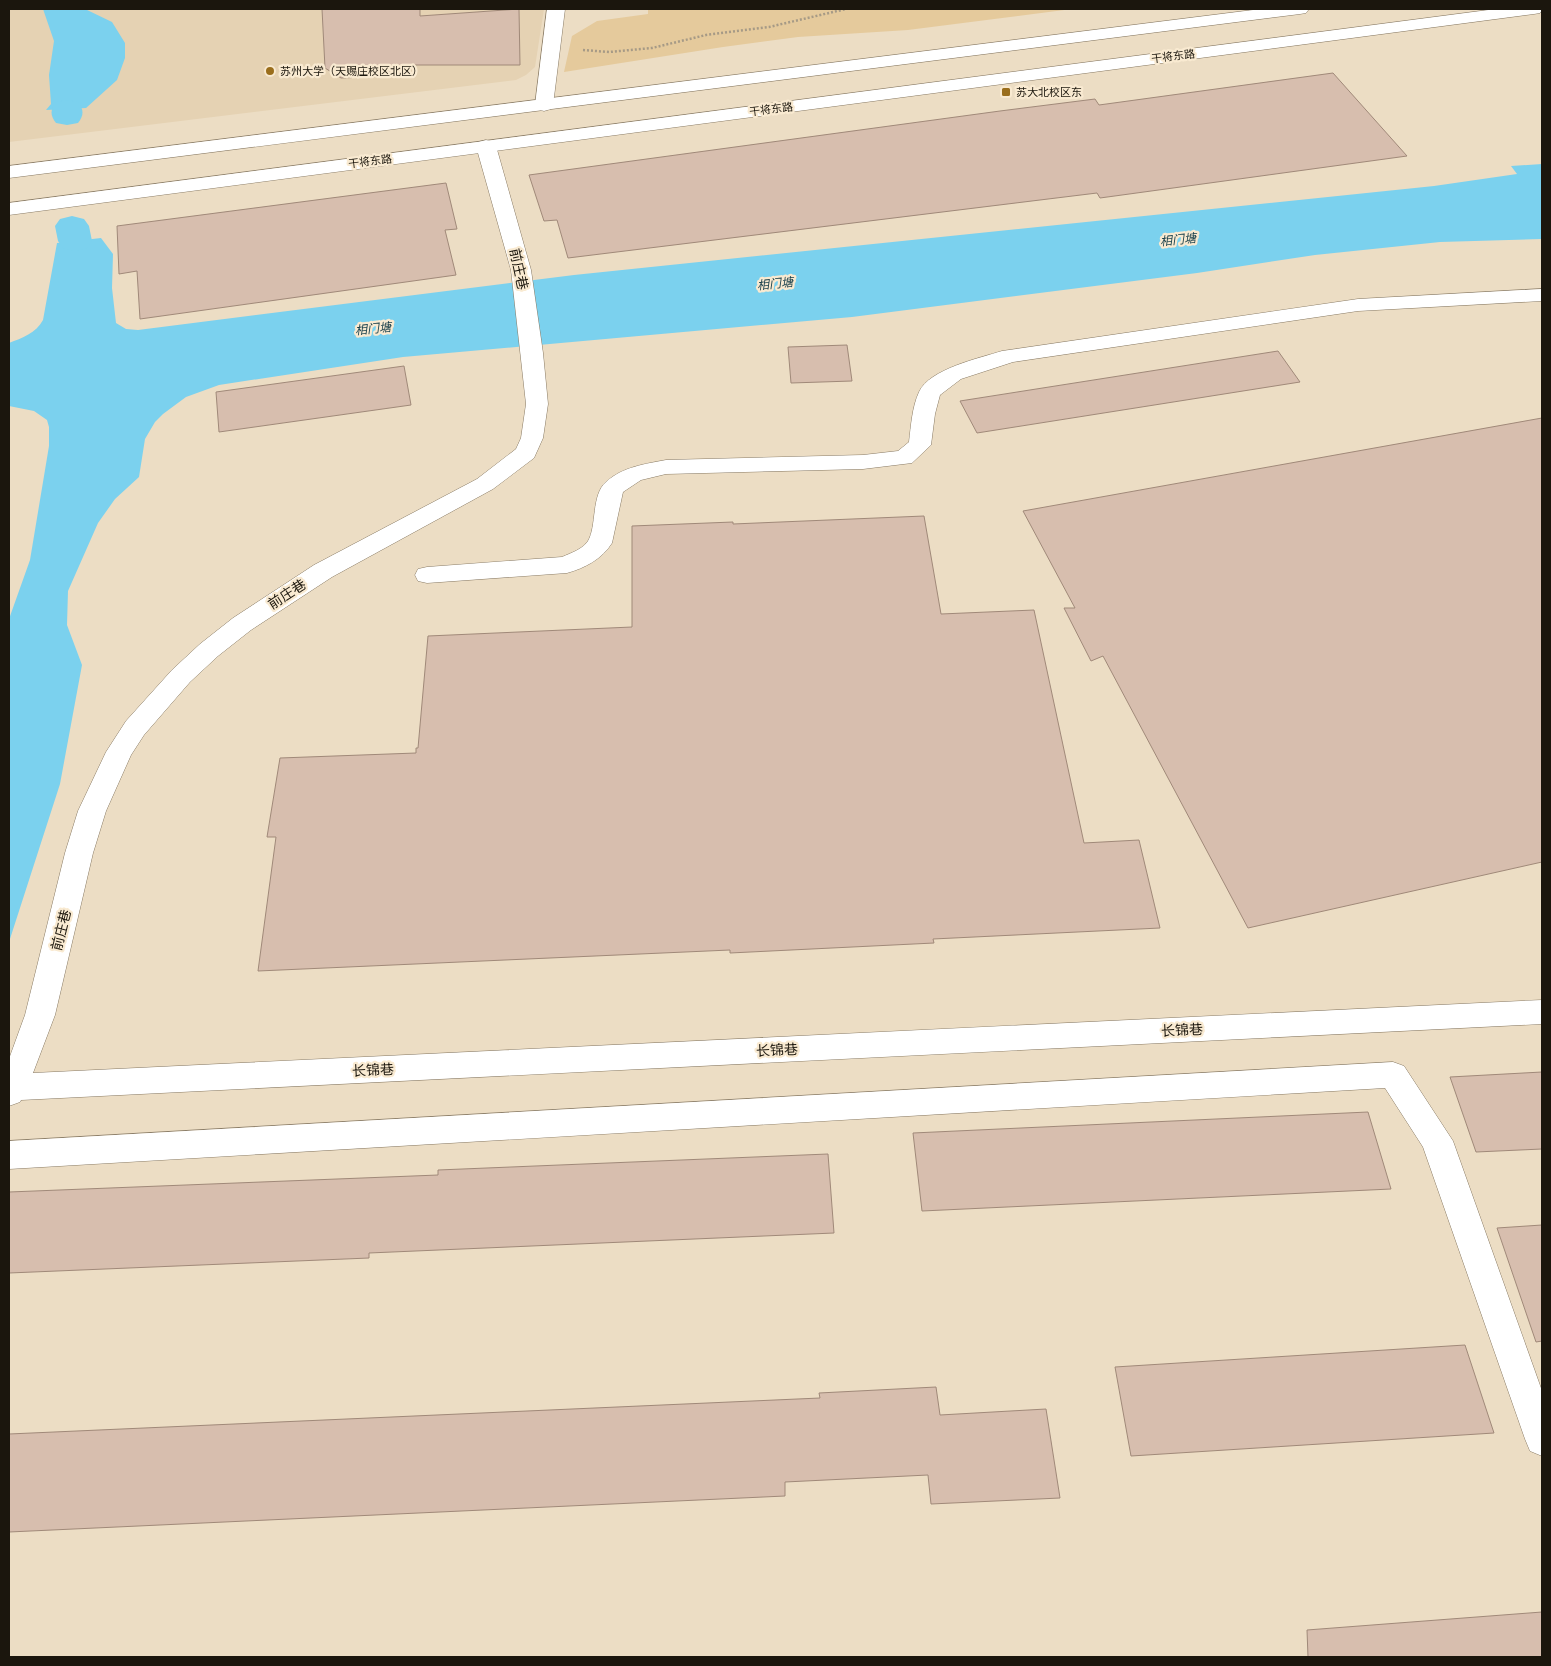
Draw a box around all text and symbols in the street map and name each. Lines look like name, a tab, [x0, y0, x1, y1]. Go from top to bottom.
street label: 干将东路	[1150, 47, 1196, 66]
marker: 苏州大学（天赐庄校区北区）	[264, 65, 276, 77]
place label: 苏州大学（天赐庄校区北区）	[280, 65, 423, 78]
marker: 苏大北校区东	[1000, 86, 1012, 98]
place label: 苏大北校区东	[1016, 86, 1082, 99]
street label: 干将东路	[748, 100, 794, 119]
street label: 干将东路	[347, 152, 393, 171]
water label: 相门塘	[1159, 231, 1199, 249]
street label: 前庄巷	[507, 247, 531, 291]
water label: 相门塘	[756, 275, 796, 293]
water label: 相门塘	[354, 320, 394, 338]
street label: 前庄巷	[265, 576, 309, 612]
street label: 前庄巷	[48, 908, 74, 952]
street label: 长锦巷	[1161, 1021, 1203, 1039]
street label: 长锦巷	[756, 1041, 798, 1059]
street label: 长锦巷	[352, 1061, 394, 1079]

